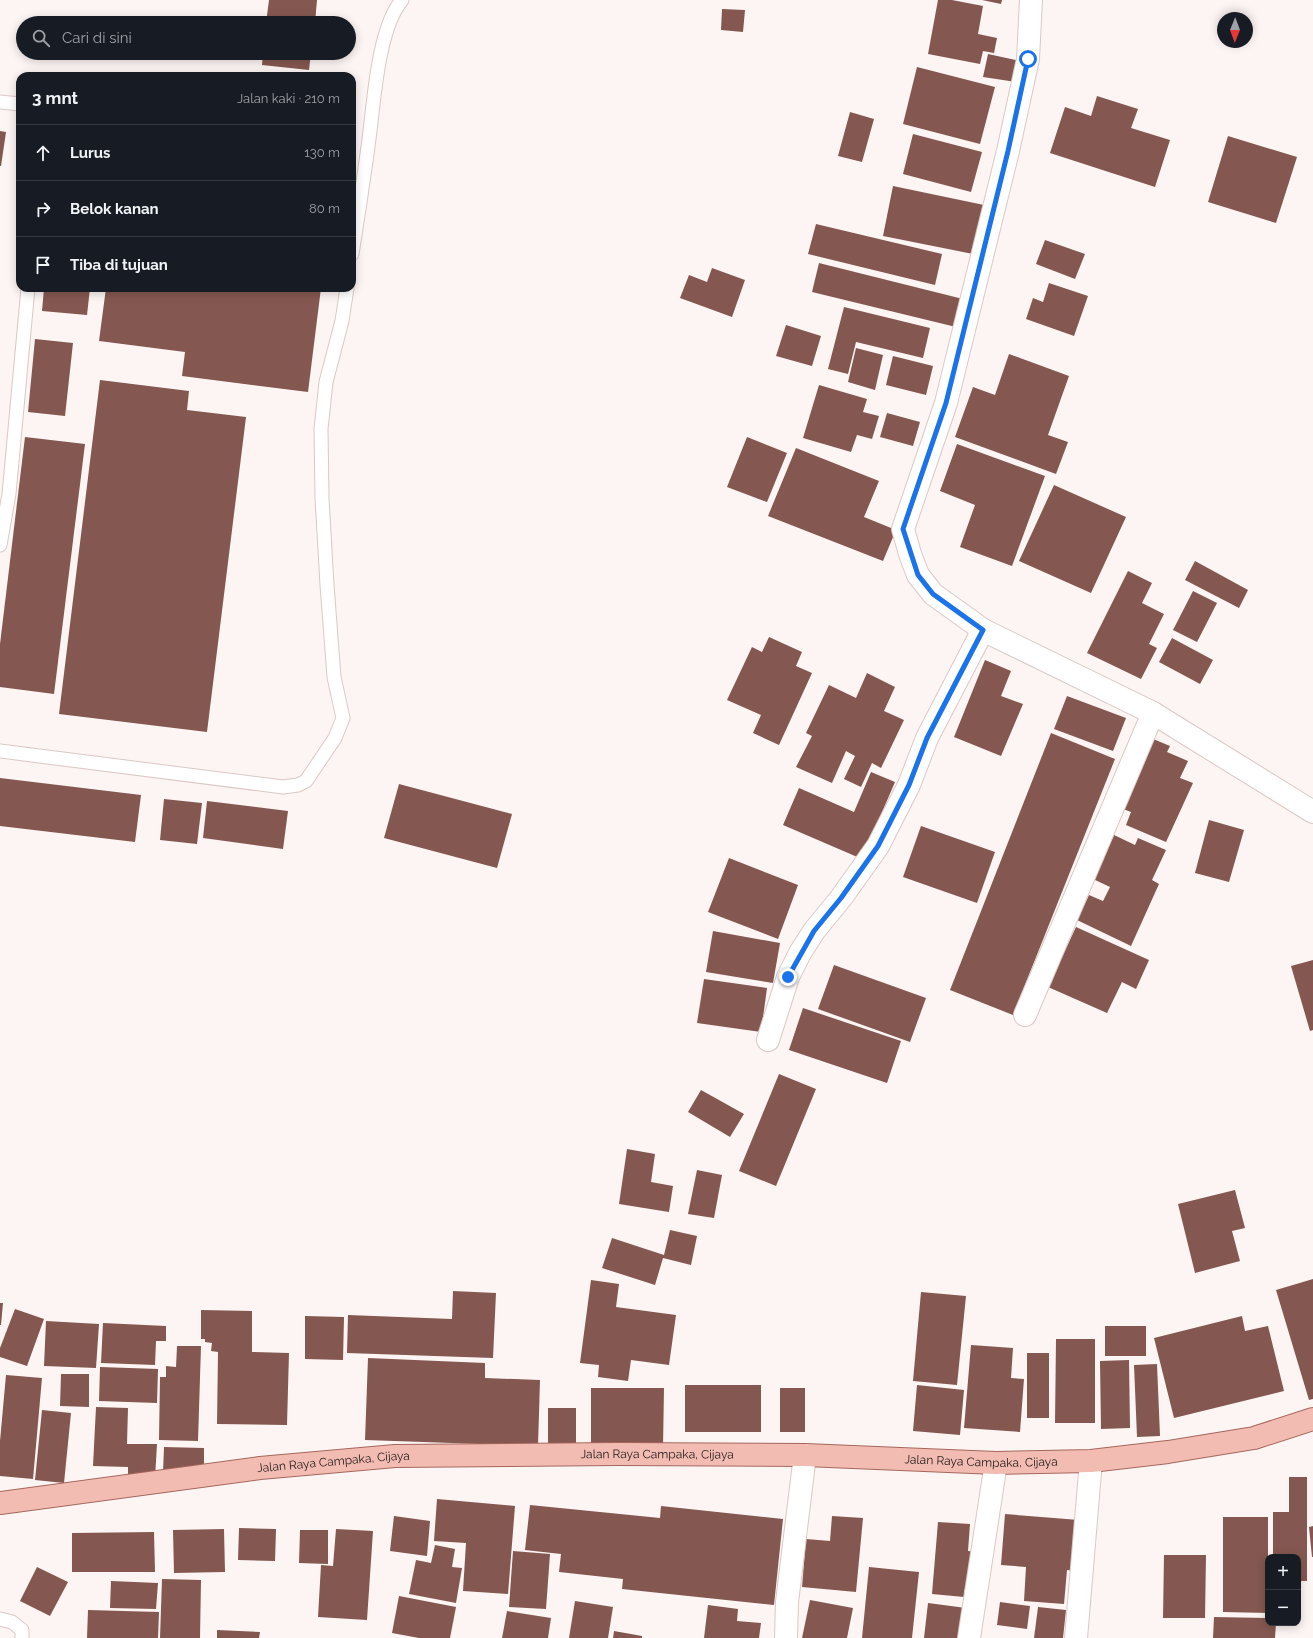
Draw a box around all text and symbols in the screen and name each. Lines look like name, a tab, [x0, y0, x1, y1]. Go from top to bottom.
north arrow	[1217, 12, 1253, 48]
search box	[16, 16, 356, 60]
icon: search	[30, 27, 52, 49]
text: Cari di sini	[62, 29, 132, 47]
route start	[1019, 50, 1037, 68]
text: 3 mnt	[32, 88, 78, 108]
text: Jalan kaki · 210 m	[237, 91, 340, 106]
icon: ahead	[32, 142, 54, 164]
text: Lurus	[70, 144, 111, 162]
text: 130 m	[304, 145, 340, 160]
icon: right	[32, 198, 54, 220]
text: Belok kanan	[70, 200, 159, 218]
text: 80 m	[309, 201, 340, 216]
icon: arrive	[32, 254, 54, 276]
text: Tiba di tujuan	[70, 256, 168, 274]
route end	[779, 968, 797, 986]
street label: Jalan Raya Campaka, Cijaya	[580, 1447, 734, 1462]
street label: Jalan Raya Campaka, Cijaya	[256, 1449, 410, 1475]
street label: Jalan Raya Campaka, Cijaya	[904, 1452, 1058, 1470]
map controls	[1265, 1554, 1301, 1626]
button: +	[1265, 1554, 1301, 1590]
button: −	[1265, 1590, 1301, 1626]

